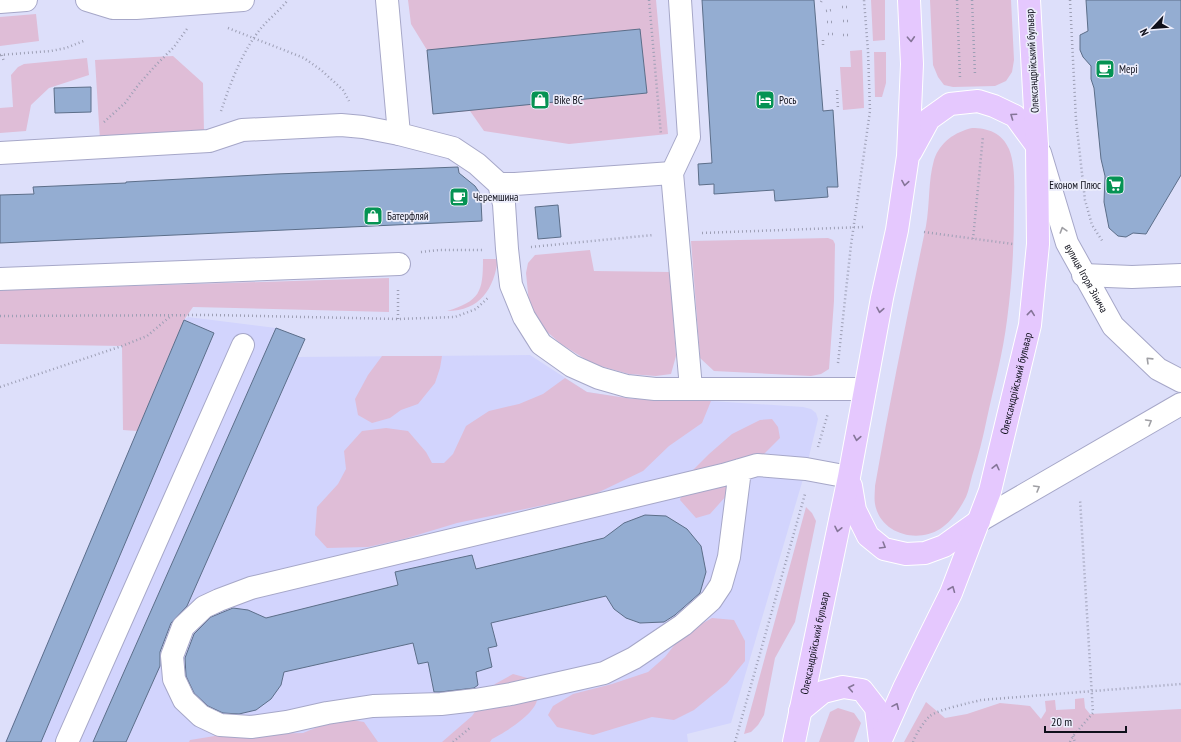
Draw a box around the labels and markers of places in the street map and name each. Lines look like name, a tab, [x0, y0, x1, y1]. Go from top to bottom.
cafe icon: Мері	[1094, 58, 1116, 80]
place label: Мері	[1119, 62, 1138, 76]
shop icon: Bike BC	[529, 89, 551, 111]
hotel icon: Рось	[754, 89, 776, 111]
place label: Bike BC	[554, 93, 583, 107]
place label: Рось	[779, 93, 796, 107]
supermarket icon: Економ Плюс	[1104, 174, 1126, 196]
place label: Економ Плюс	[1049, 178, 1101, 192]
cafe icon: Черемшина	[448, 186, 470, 208]
place label: Черемшина	[473, 190, 519, 204]
shop icon: Батерфляй	[362, 205, 384, 227]
place label: Батерфляй	[387, 209, 429, 223]

